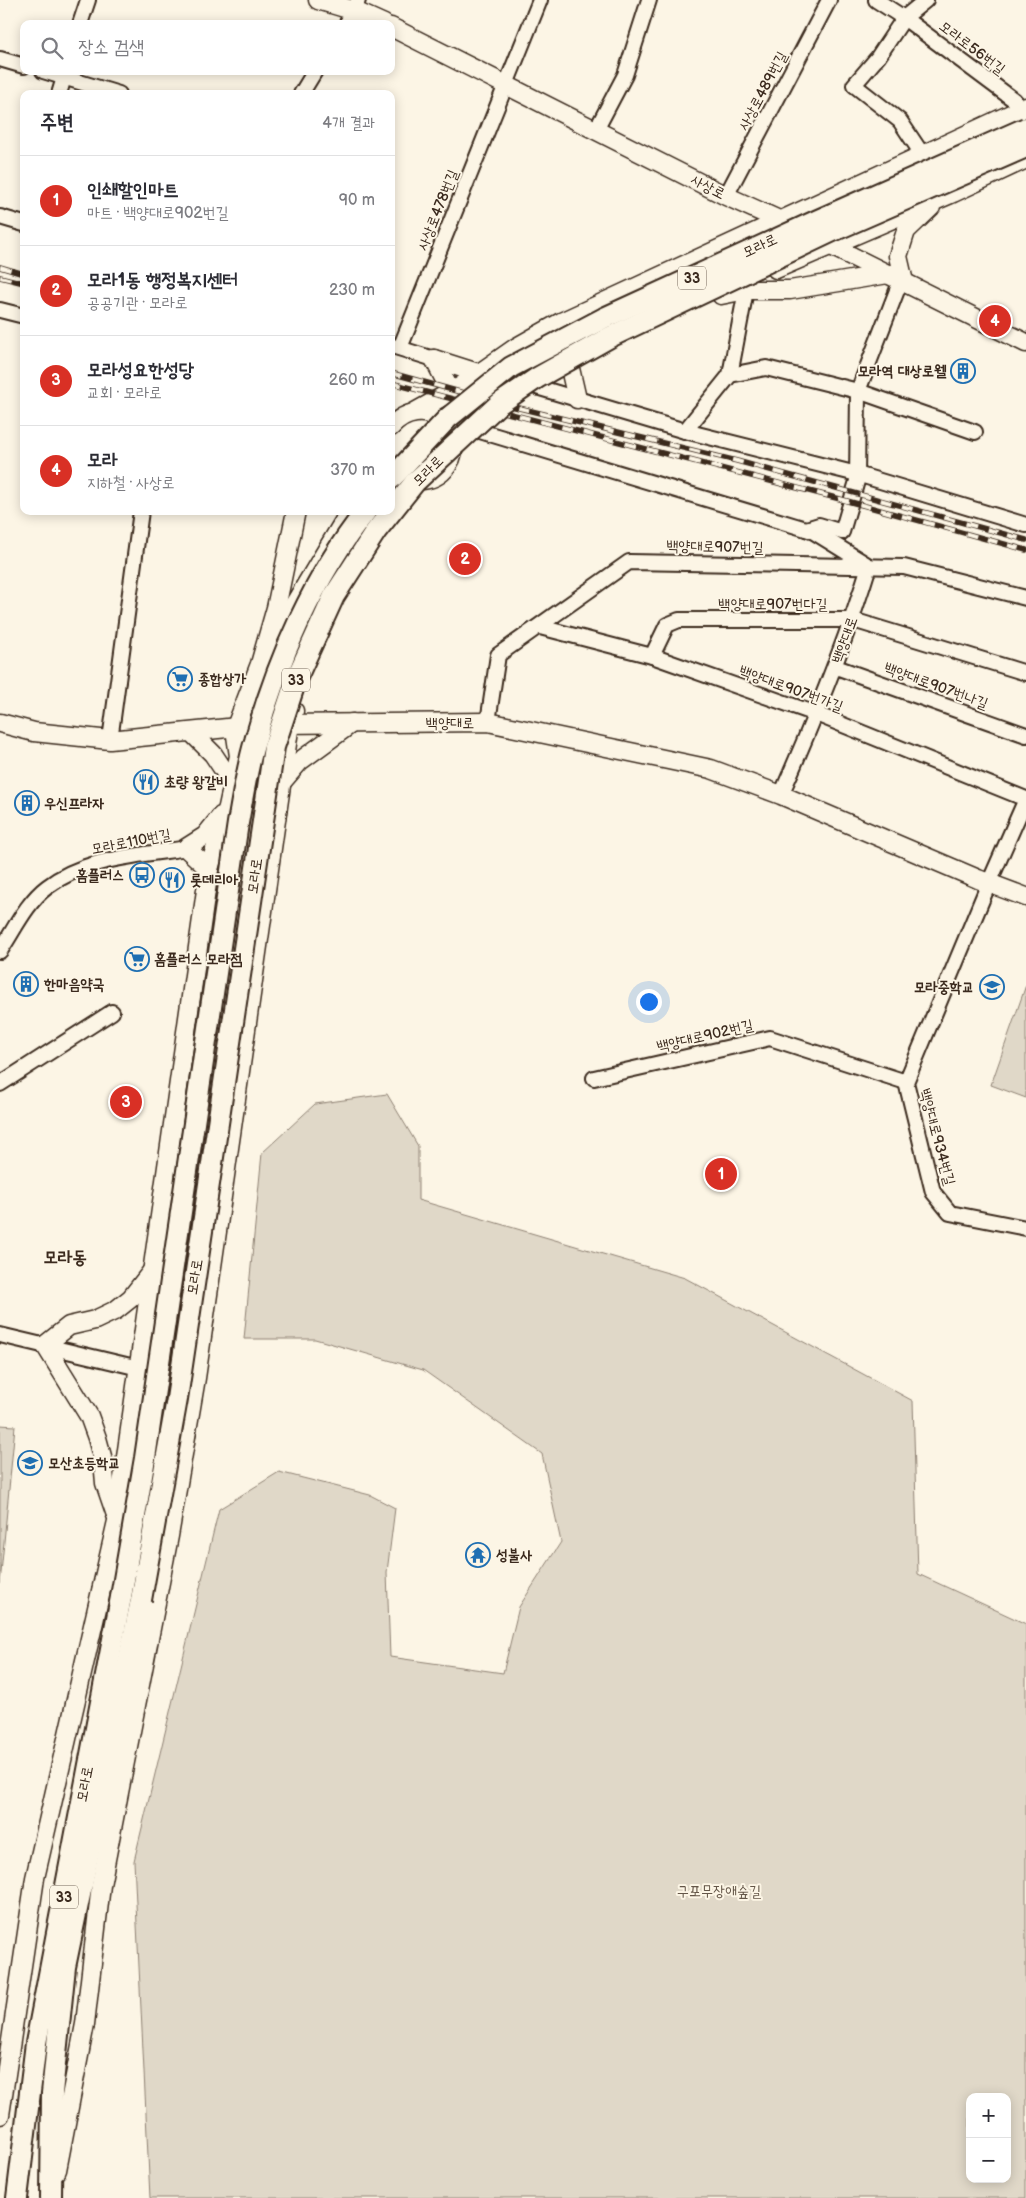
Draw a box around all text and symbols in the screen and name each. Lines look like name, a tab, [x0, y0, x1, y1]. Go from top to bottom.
street label: 모라로56번길	[935, 17, 1009, 79]
search box	[20, 20, 395, 75]
icon: search	[38, 34, 66, 62]
text: 장소 검색	[78, 36, 144, 59]
street label: 사상로489번길	[734, 48, 792, 134]
text: 주변	[40, 110, 74, 135]
text: 4개 결과	[322, 114, 375, 133]
street label: 사상로478번길	[413, 167, 463, 253]
street label: 사상로	[688, 170, 728, 204]
text: 인쇄할인마트	[87, 179, 179, 202]
text: 1	[53, 191, 59, 210]
text: 90 m	[339, 191, 375, 210]
text: 마트 · 백양대로902번길	[87, 204, 229, 223]
street label: 모라로	[740, 230, 780, 262]
road number: 33	[678, 266, 706, 290]
text: 모라1동 행정복지센터	[87, 269, 238, 292]
text: 2	[51, 281, 61, 300]
text: 230 m	[329, 281, 375, 300]
text: 공공기관 · 모라로	[87, 294, 188, 313]
pin: 4	[979, 302, 1011, 340]
building icon: 모라역 대상로웰	[950, 358, 976, 384]
text: 모라성요한성당	[87, 359, 194, 382]
place label: 모라역 대상로웰	[857, 362, 947, 381]
text: 3	[51, 371, 61, 390]
text: 260 m	[329, 371, 375, 390]
text: 교회 · 모라로	[87, 384, 162, 403]
text: 모라	[87, 449, 118, 472]
street label: 모라로	[408, 451, 448, 491]
text: 4	[51, 461, 61, 480]
text: 370 m	[330, 461, 375, 480]
text: 지하철 · 사상로	[87, 474, 175, 493]
street label: 백양대로907번길	[666, 537, 764, 557]
pin: 2	[449, 540, 481, 578]
street label: 백양대로907번다길	[718, 595, 828, 614]
street label: 백양대로	[828, 614, 862, 666]
street label: 백양대로907번나길	[881, 658, 991, 714]
street label: 백양대로907번가길	[736, 661, 846, 717]
supermarket icon: 종합상가	[167, 666, 193, 692]
road number: 33	[282, 668, 310, 692]
place label: 종합상가	[198, 670, 247, 689]
street label: 백양대로	[426, 714, 474, 733]
restaurant icon: 초량 왕갈비	[133, 769, 159, 795]
place label: 초량 왕갈비	[164, 773, 228, 792]
building icon: 우신프라자	[14, 790, 40, 816]
place label: 우신프라자	[44, 794, 104, 813]
street label: 모라로110번길	[90, 825, 172, 859]
street label: 모라로	[243, 857, 267, 895]
bus stop icon: 홈플러스	[129, 862, 155, 888]
place label: 홈플러스	[76, 866, 124, 885]
restaurant icon: 롯데리아	[159, 867, 185, 893]
place label: 롯데리아	[190, 871, 239, 890]
supermarket icon: 홈플러스 모라점	[124, 946, 150, 972]
place label: 홈플러스 모라점	[154, 950, 243, 969]
building icon: 한마음약국	[13, 971, 39, 997]
school or university icon: 모라중학교	[979, 974, 1005, 1000]
place label: 한마음약국	[43, 975, 104, 994]
place label: 모라중학교	[914, 978, 974, 997]
your location	[636, 989, 662, 1015]
street label: 백양대로902번길	[655, 1016, 755, 1056]
pin: 3	[110, 1083, 142, 1121]
street label: 백양대로934번길	[915, 1087, 959, 1187]
pin: 1	[705, 1155, 737, 1193]
district label: 모라동	[43, 1247, 87, 1268]
street label: 모라로	[183, 1258, 207, 1296]
school or university icon: 모산초등학교	[17, 1450, 43, 1476]
place label: 모산초등학교	[48, 1454, 120, 1473]
temple icon: 성불사	[465, 1542, 491, 1568]
place label: 성불사	[496, 1546, 532, 1565]
street label: 모라로	[72, 1764, 98, 1804]
park label: 구포무장애숲길	[677, 1882, 761, 1901]
road number: 33	[50, 1885, 78, 1908]
map controls	[966, 2093, 1011, 2183]
button: +	[966, 2093, 1011, 2138]
button: −	[966, 2138, 1011, 2183]

